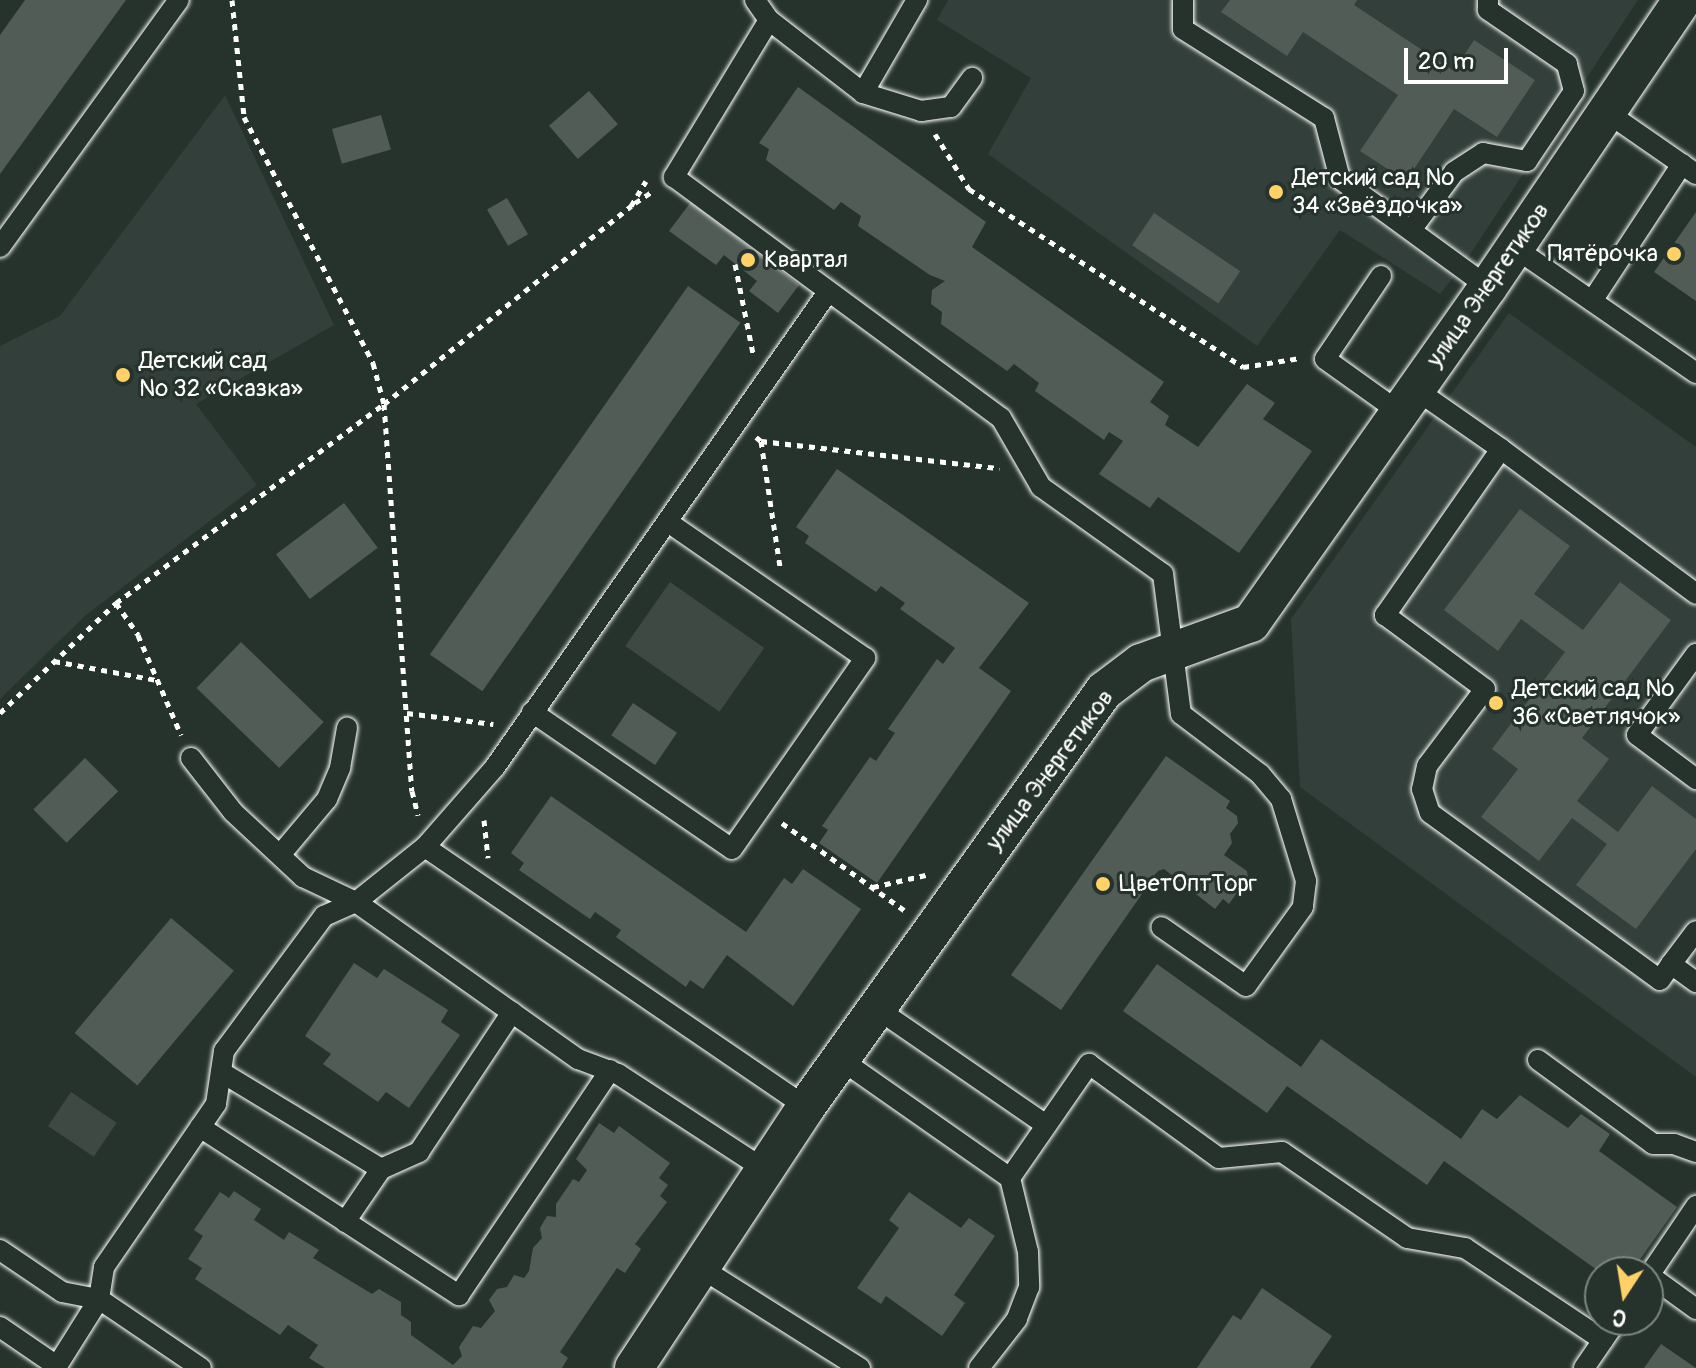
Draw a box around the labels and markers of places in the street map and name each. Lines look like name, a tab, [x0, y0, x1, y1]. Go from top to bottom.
place label: Детский сад № 34 «Звёздочка»	[1292, 164, 1462, 220]
marker: Детский сад № 34 «Звёздочка»	[1267, 183, 1285, 201]
place label: Пятёрочка	[1547, 240, 1658, 268]
marker: Пятёрочка	[1665, 245, 1683, 263]
place label: Квартал	[764, 246, 848, 274]
marker: Квартал	[739, 251, 757, 269]
place label: Детский сад № 32 «Сказка»	[139, 347, 303, 403]
marker: Детский сад № 32 «Сказка»	[114, 366, 132, 384]
place label: Детский сад № 36 «Светлячок»	[1512, 675, 1680, 731]
marker: Детский сад № 36 «Светлячок»	[1487, 694, 1505, 712]
place label: ЦветОптТорг	[1119, 870, 1257, 898]
marker: ЦветОптТорг	[1094, 875, 1112, 893]

